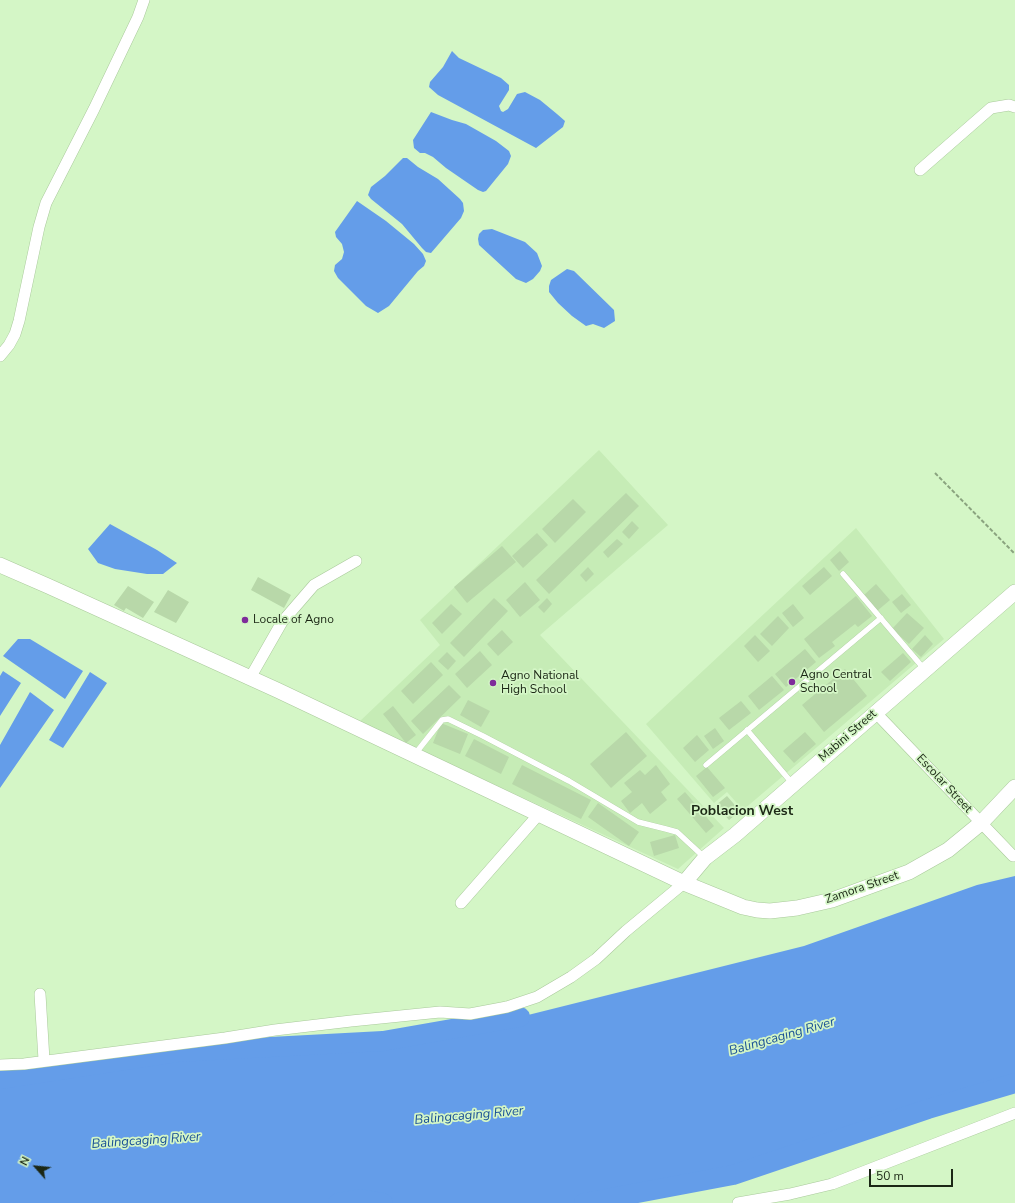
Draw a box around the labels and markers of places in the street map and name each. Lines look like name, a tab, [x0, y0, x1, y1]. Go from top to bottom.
place label: Locale of Agno	[253, 613, 334, 627]
marker: Locale of Agno	[240, 615, 250, 625]
place label: Agno Central School	[800, 668, 871, 696]
place label: Agno National High School	[501, 669, 579, 697]
marker: Agno Central School	[787, 677, 797, 687]
marker: Agno National High School	[488, 678, 498, 688]

